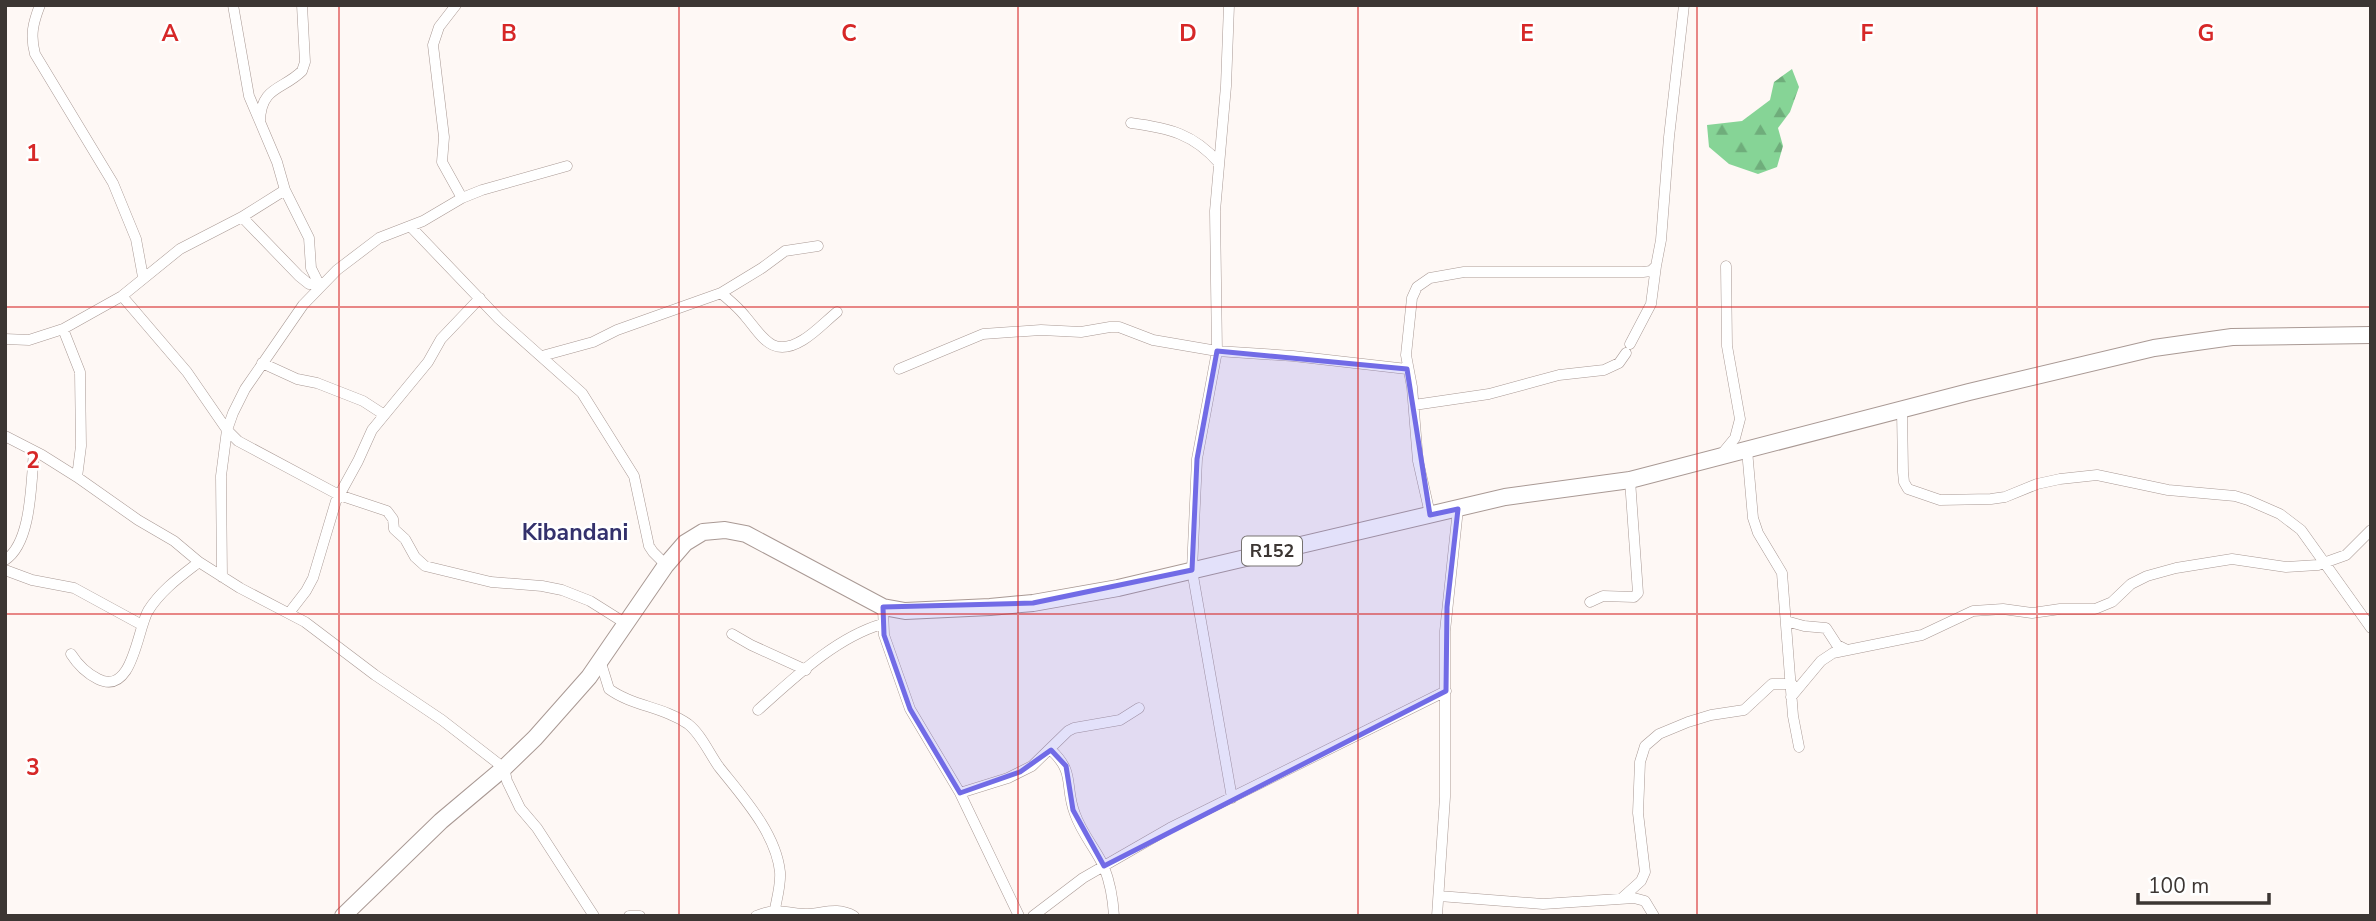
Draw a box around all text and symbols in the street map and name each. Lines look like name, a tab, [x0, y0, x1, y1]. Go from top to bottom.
text: A	[161, 18, 179, 49]
text: B	[501, 18, 517, 49]
text: C	[841, 18, 857, 49]
text: D	[1179, 18, 1197, 49]
text: E	[1520, 18, 1534, 49]
text: F	[1861, 18, 1874, 49]
text: G	[2198, 18, 2214, 49]
text: 1	[26, 138, 40, 169]
text: 2	[26, 445, 40, 476]
district label: Kibandani	[522, 517, 628, 548]
road number: R152	[1242, 536, 1302, 566]
text: 3	[26, 752, 40, 783]
scale bar	[2138, 862, 2269, 906]
text: 100 m	[2148, 872, 2209, 900]

